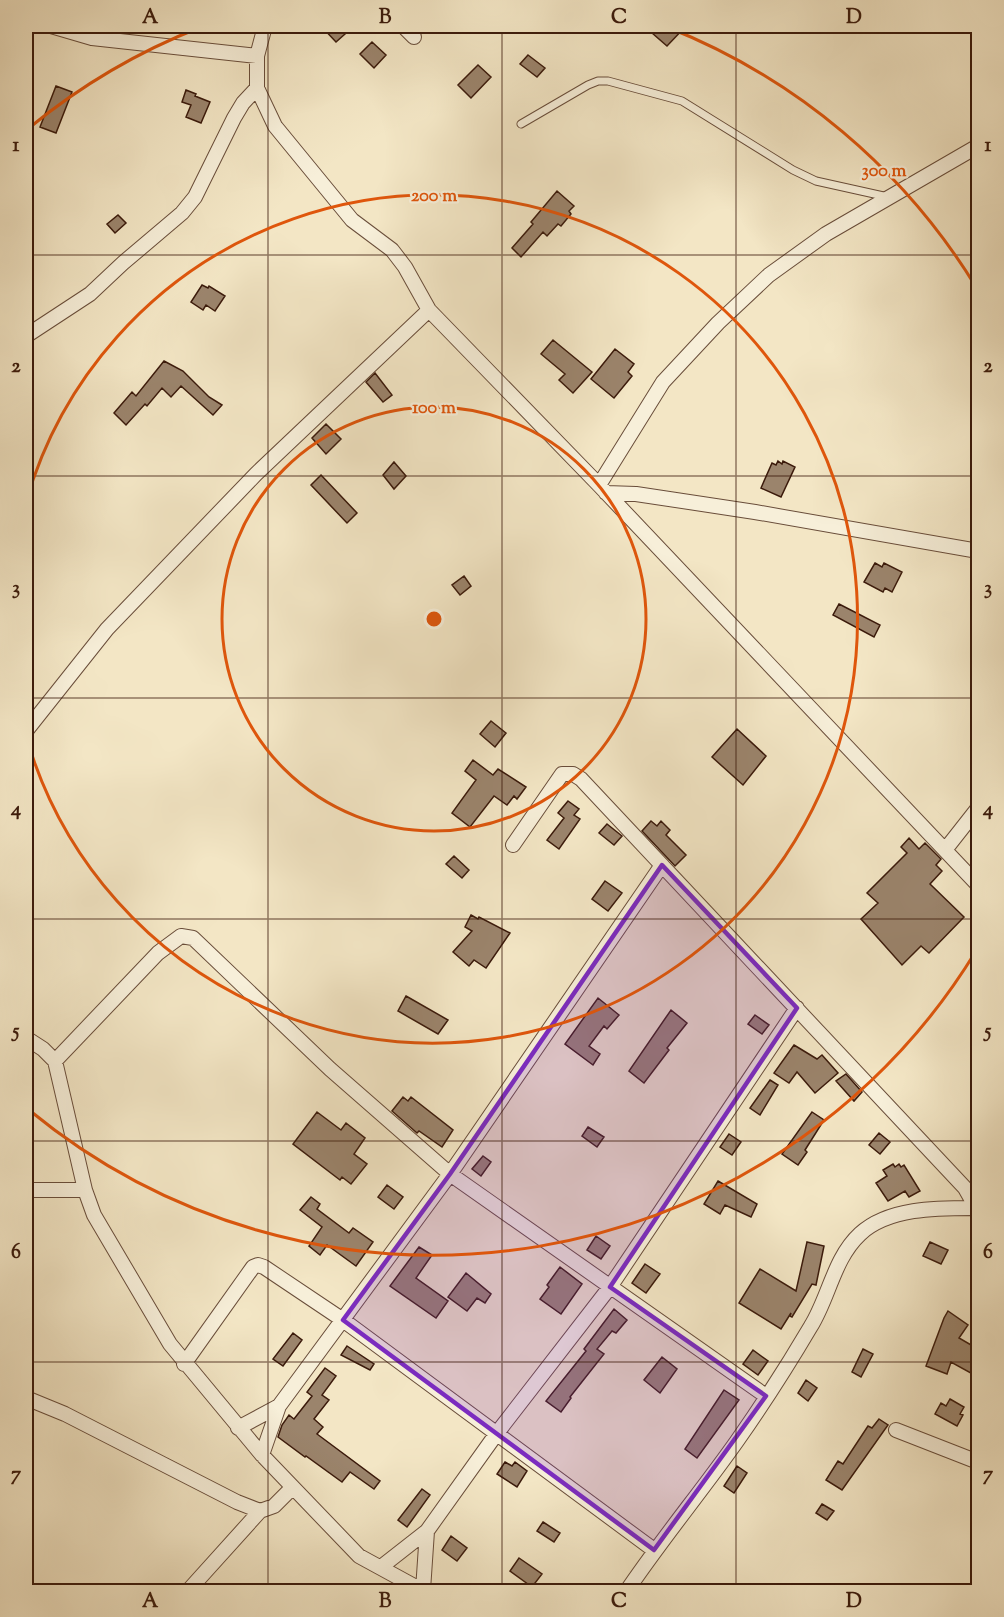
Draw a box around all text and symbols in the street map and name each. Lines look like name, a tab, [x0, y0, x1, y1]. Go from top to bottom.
text: A	[142, 4, 159, 33]
text: B	[379, 4, 392, 33]
text: C	[611, 4, 627, 33]
text: D	[846, 4, 862, 33]
text: 1	[13, 132, 20, 161]
text: 1	[985, 132, 992, 161]
text: 300 m	[862, 159, 907, 185]
text: 200 m	[411, 184, 457, 210]
text: 2	[11, 353, 21, 382]
text: 2	[983, 353, 993, 382]
text: 100 m	[412, 396, 456, 422]
text: 3	[12, 575, 20, 604]
text: 3	[984, 575, 992, 604]
centre of rings	[424, 609, 444, 629]
text: 4	[10, 796, 21, 825]
text: 4	[982, 796, 993, 825]
text: 5	[11, 1018, 20, 1047]
text: 5	[983, 1018, 992, 1047]
text: 6	[11, 1239, 21, 1268]
text: 6	[983, 1239, 993, 1268]
text: 7	[11, 1461, 22, 1490]
text: 7	[983, 1461, 994, 1490]
text: A	[142, 1588, 159, 1617]
text: B	[379, 1588, 392, 1617]
text: C	[611, 1588, 627, 1617]
text: D	[846, 1588, 862, 1617]

